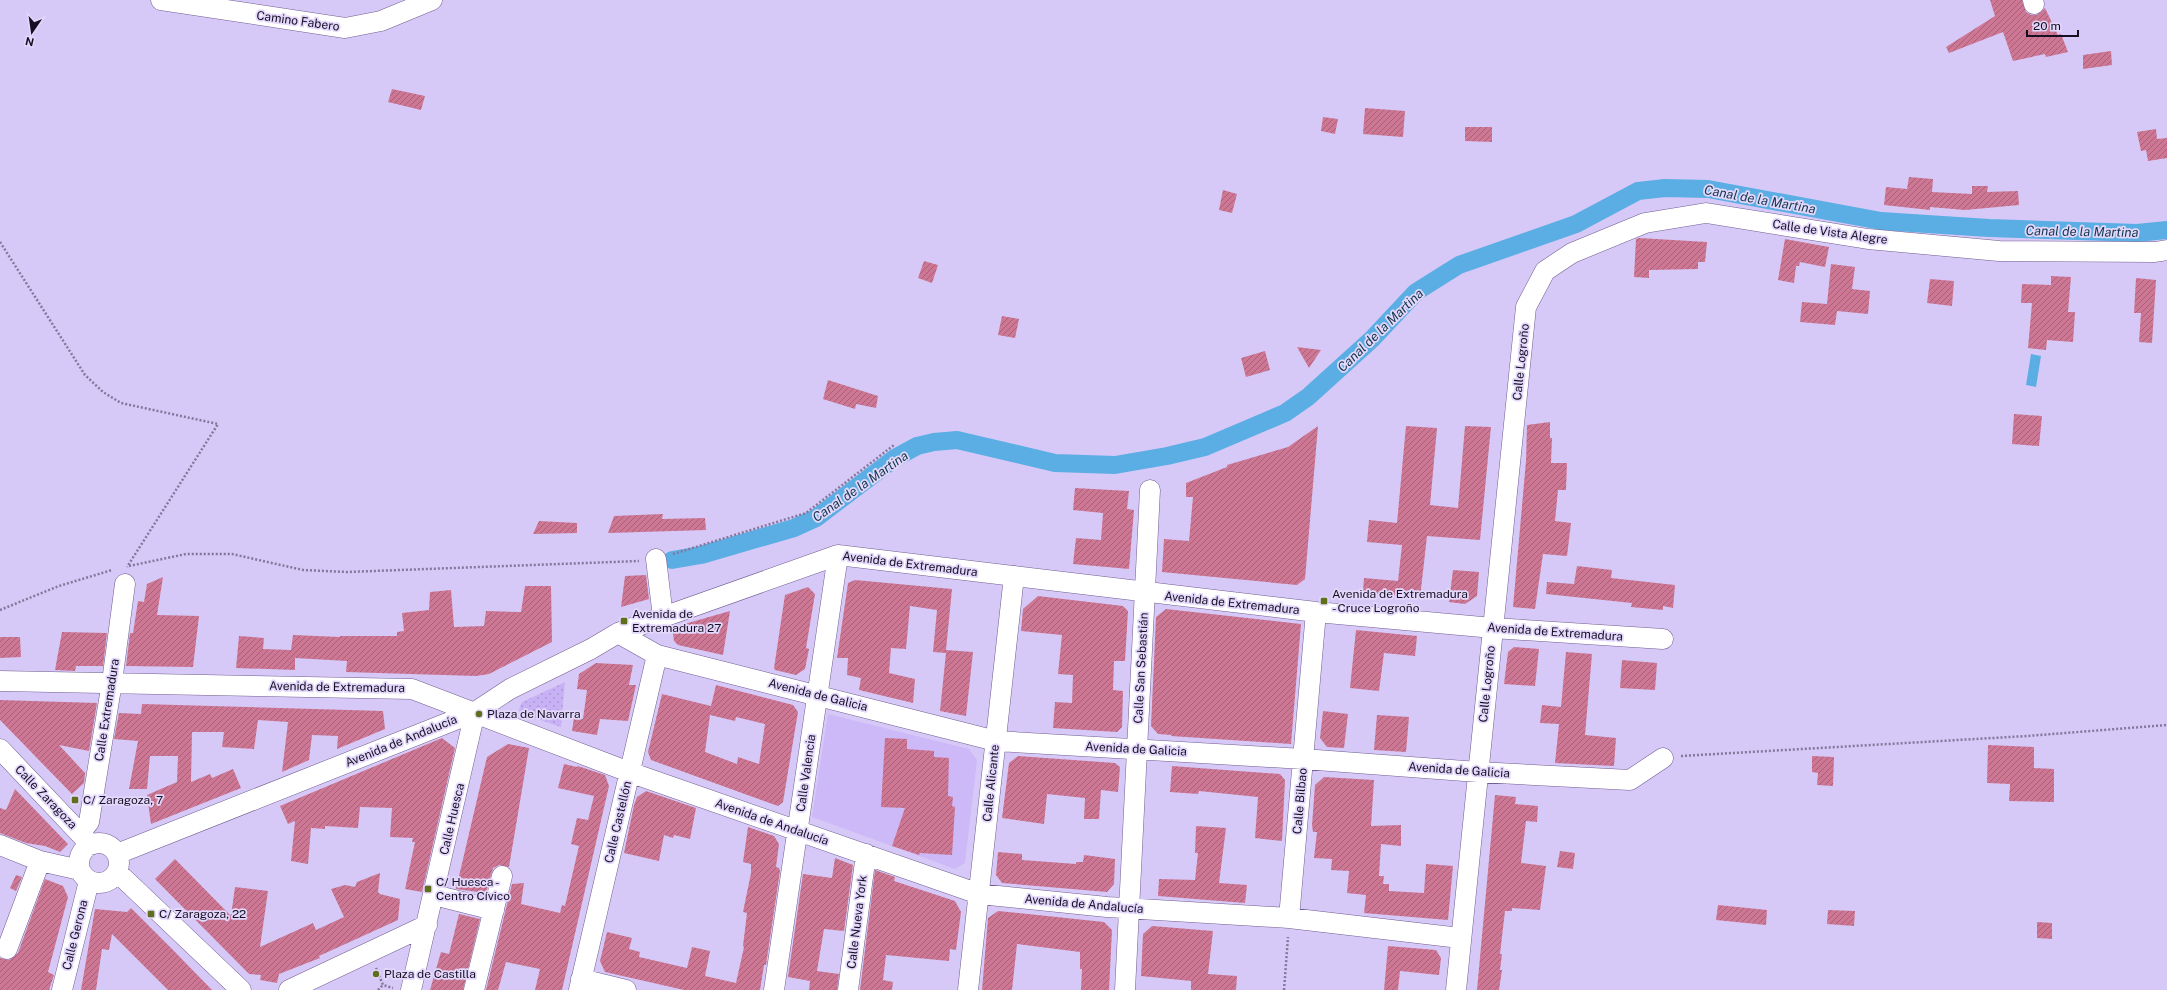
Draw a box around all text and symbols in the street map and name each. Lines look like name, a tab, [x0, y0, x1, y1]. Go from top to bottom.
street label: Camino Fabero	[256, 8, 341, 34]
north arrow	[12, 12, 52, 52]
scale bar	[2027, 12, 2078, 38]
text: 20 m	[2033, 19, 2061, 33]
text: N	[24, 35, 35, 49]
water label: Canal de la Martina	[1703, 182, 1817, 217]
street label: Calle de Vista Alegre	[1771, 217, 1889, 247]
water label: Canal de la Martina	[2025, 223, 2139, 240]
water label: Canal de la Martina	[1334, 286, 1426, 375]
street label: Calle Logroño	[1510, 323, 1532, 401]
water label: Canal de la Martina	[810, 448, 911, 525]
street label: Avenida de Extremadura	[842, 549, 978, 579]
place label: Avenida de Extremadura - Cruce Logroño	[1332, 587, 1468, 615]
street label: Avenida de Extremadura	[1164, 589, 1300, 617]
marker: Avenida de Extremadura - Cruce Logroño	[1319, 596, 1329, 606]
place label: Avenida de Extremadura 27	[632, 607, 721, 635]
street label: Calle San Sebastián	[1131, 612, 1151, 724]
marker: Avenida de Extremadura 27	[619, 616, 629, 626]
street label: Avenida de Extremadura	[1487, 620, 1623, 644]
street label: Calle Logroño	[1476, 645, 1498, 723]
street label: Calle Extremadura	[92, 658, 122, 762]
street label: Avenida de Galicia	[767, 676, 869, 714]
street label: Avenida de Extremadura	[269, 679, 405, 695]
place label: Plaza de Navarra	[487, 707, 581, 721]
marker: Plaza de Navarra	[474, 709, 484, 719]
street label: Avenida de Andalucía	[343, 712, 459, 770]
street label: Calle Valencia	[794, 733, 818, 813]
street label: Avenida de Galicia	[1085, 739, 1187, 759]
street label: Calle Alicante	[980, 744, 1002, 822]
street label: Avenida de Galicia	[1408, 759, 1510, 781]
street label: Calle Zaragoza	[12, 762, 80, 832]
street label: Calle Bilbao	[1290, 767, 1310, 835]
street label: Calle Castellón	[602, 780, 634, 864]
street label: Calle Huesca	[437, 782, 467, 856]
place label: C/ Zaragoza, 7	[83, 793, 163, 807]
marker: C/ Zaragoza, 7	[70, 795, 80, 805]
street label: Avenida de Andalucía	[713, 796, 831, 848]
street label: Calle Nueva York	[844, 874, 870, 970]
place label: C/ Huesca - Centro Cívico	[436, 875, 510, 903]
marker: C/ Huesca - Centro Cívico	[423, 884, 433, 894]
street label: Avenida de Andalucía	[1024, 892, 1144, 916]
street label: Calle Gerona	[60, 898, 90, 972]
place label: C/ Zaragoza, 22	[159, 907, 246, 921]
marker: C/ Zaragoza, 22	[146, 909, 156, 919]
place label: Plaza de Castilla	[384, 967, 476, 981]
marker: Plaza de Castilla	[371, 969, 381, 979]

